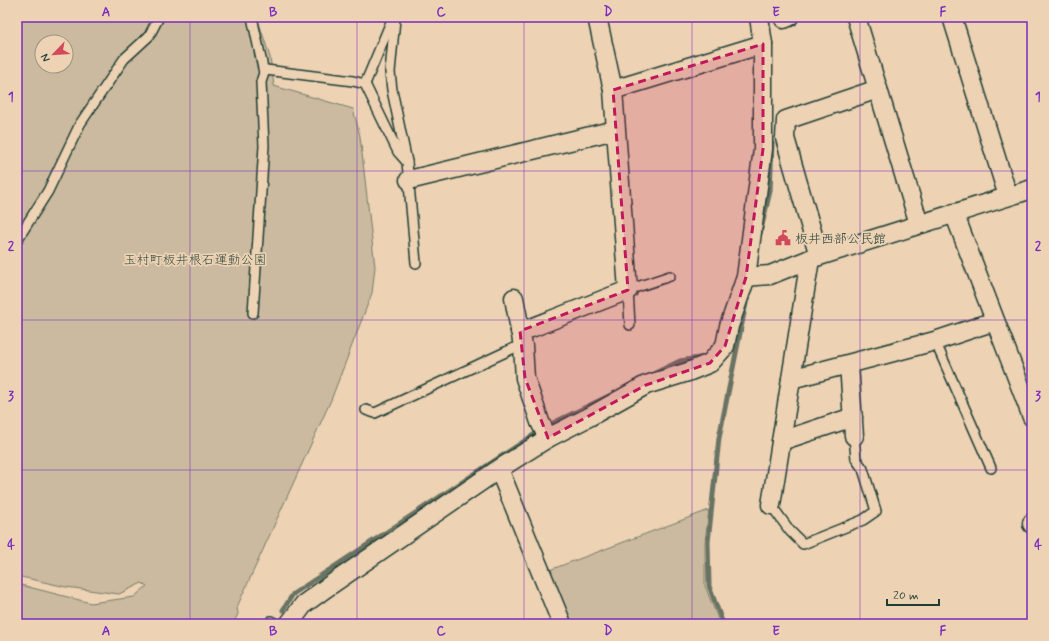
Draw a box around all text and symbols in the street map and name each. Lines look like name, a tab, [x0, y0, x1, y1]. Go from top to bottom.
text: A	[102, 4, 110, 21]
text: B	[269, 4, 278, 21]
text: C	[436, 4, 446, 21]
text: D	[604, 4, 613, 21]
text: E	[772, 4, 780, 21]
text: F	[940, 4, 947, 21]
north arrow	[34, 34, 74, 74]
text: N	[38, 52, 54, 64]
text: 1	[8, 89, 14, 106]
text: 1	[1035, 89, 1041, 106]
public building icon: 板井西部公民館	[774, 229, 792, 247]
place label: 板井西部公民館	[795, 231, 886, 248]
text: 2	[8, 238, 15, 255]
text: 2	[1035, 238, 1042, 255]
park label: 玉村町板井根石運動公園	[123, 252, 267, 269]
text: 3	[8, 388, 14, 405]
text: 3	[1035, 388, 1041, 405]
text: 4	[7, 537, 15, 554]
text: 4	[1034, 537, 1042, 554]
scale bar	[887, 581, 939, 607]
text: 20 m	[893, 588, 919, 604]
text: A	[102, 623, 110, 640]
text: B	[269, 623, 278, 640]
text: C	[436, 623, 446, 640]
text: D	[604, 623, 613, 640]
text: E	[772, 623, 780, 640]
text: F	[940, 623, 947, 640]

